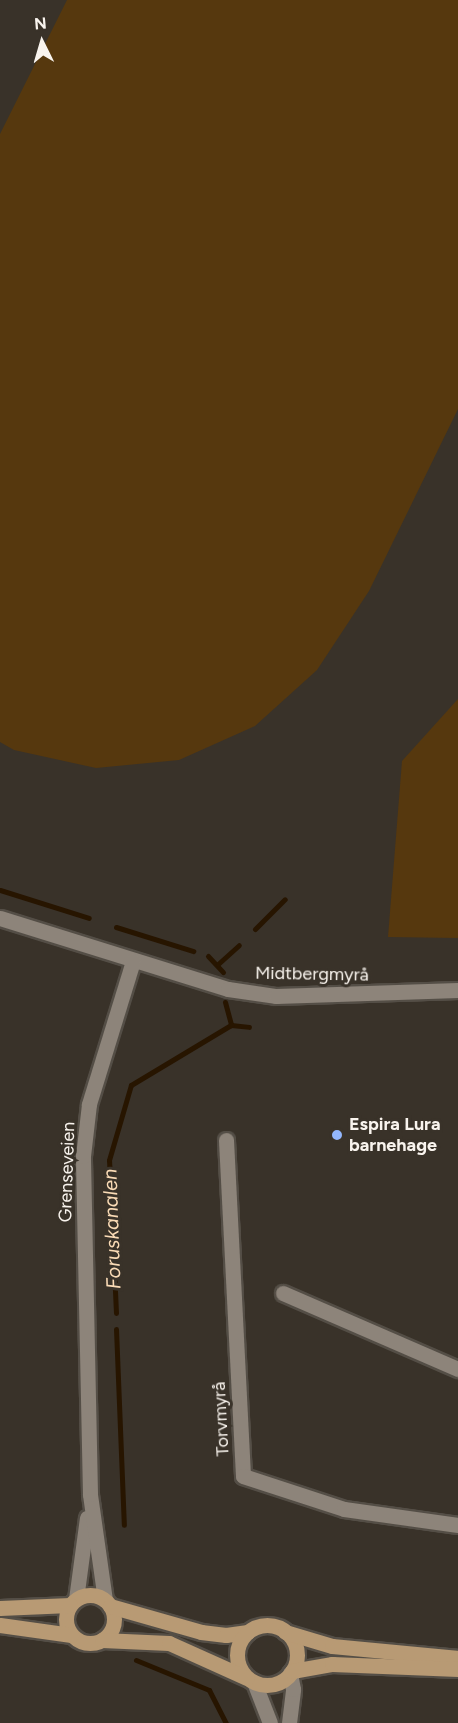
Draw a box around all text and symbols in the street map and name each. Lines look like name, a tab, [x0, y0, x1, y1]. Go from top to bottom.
north arrow	[12, 12, 72, 72]
text: N	[33, 14, 47, 34]
street label: Midtbergmyrå	[255, 962, 369, 986]
place label: Espira Lura barnehage	[349, 1114, 441, 1156]
street label: Grenseveien	[54, 1121, 80, 1223]
marker: Espira Lura barnehage	[330, 1128, 344, 1142]
water label: Foruskanalen	[98, 1168, 126, 1290]
street label: Torvmyrå	[208, 1381, 234, 1457]

